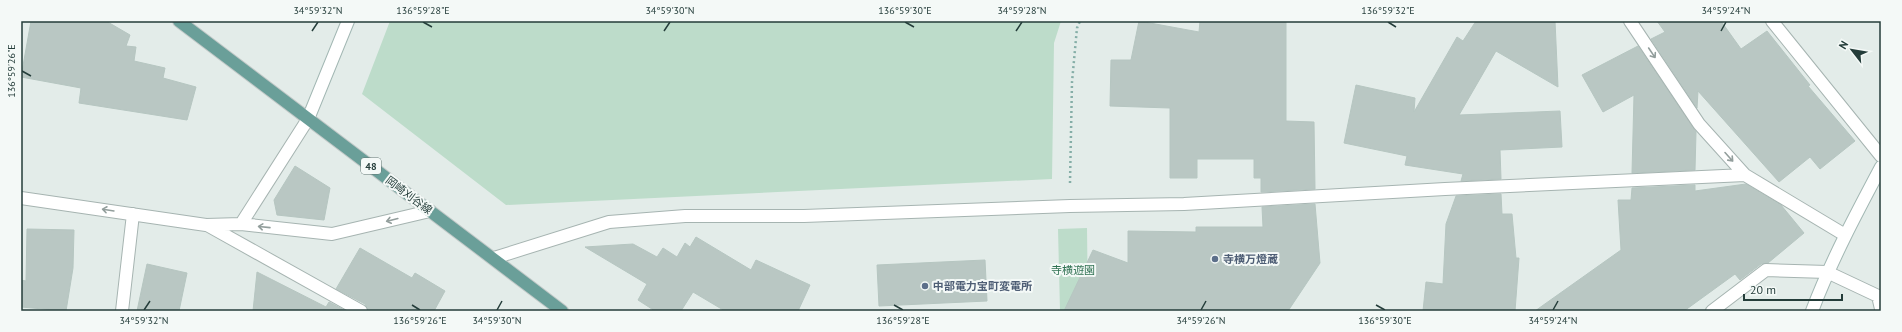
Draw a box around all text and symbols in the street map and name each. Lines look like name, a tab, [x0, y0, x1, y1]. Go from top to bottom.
text: 34°59'32"N	[293, 4, 343, 17]
text: 136°59'28"E	[396, 4, 450, 17]
text: 34°59'30"N	[645, 4, 695, 17]
text: 136°59'30"E	[878, 4, 932, 17]
text: 34°59'28"N	[997, 4, 1047, 17]
text: 136°59'32"E	[1361, 4, 1415, 17]
text: 34°59'24"N	[1701, 4, 1751, 17]
north arrow	[1832, 30, 1872, 70]
text: N	[1836, 38, 1851, 52]
text: 136°59'26"E	[5, 44, 18, 98]
one-way arrow	[1648, 48, 1656, 59]
one-way arrow	[1725, 152, 1734, 163]
road number: 48	[361, 158, 381, 174]
street label: 岡崎刈谷線	[383, 173, 435, 217]
one-way arrow	[102, 206, 115, 214]
one-way arrow	[386, 217, 399, 224]
one-way arrow	[258, 223, 271, 231]
place label: 寺横万燈蔵	[1223, 252, 1278, 266]
marker: 寺横万燈蔵	[1210, 254, 1220, 264]
park label: 寺横遊園	[1051, 263, 1095, 277]
scale bar	[1744, 276, 1842, 302]
place label: 中部電力宝町変電所	[933, 279, 1032, 293]
marker: 中部電力宝町変電所	[920, 281, 930, 291]
text: 20 m	[1750, 282, 1776, 297]
text: 34°59'32"N	[119, 314, 169, 327]
text: 136°59'26"E	[393, 314, 447, 327]
text: 34°59'30"N	[472, 314, 522, 327]
text: 136°59'28"E	[876, 314, 930, 327]
text: 34°59'26"N	[1176, 314, 1226, 327]
text: 136°59'30"E	[1358, 314, 1412, 327]
text: 34°59'24"N	[1528, 314, 1578, 327]

